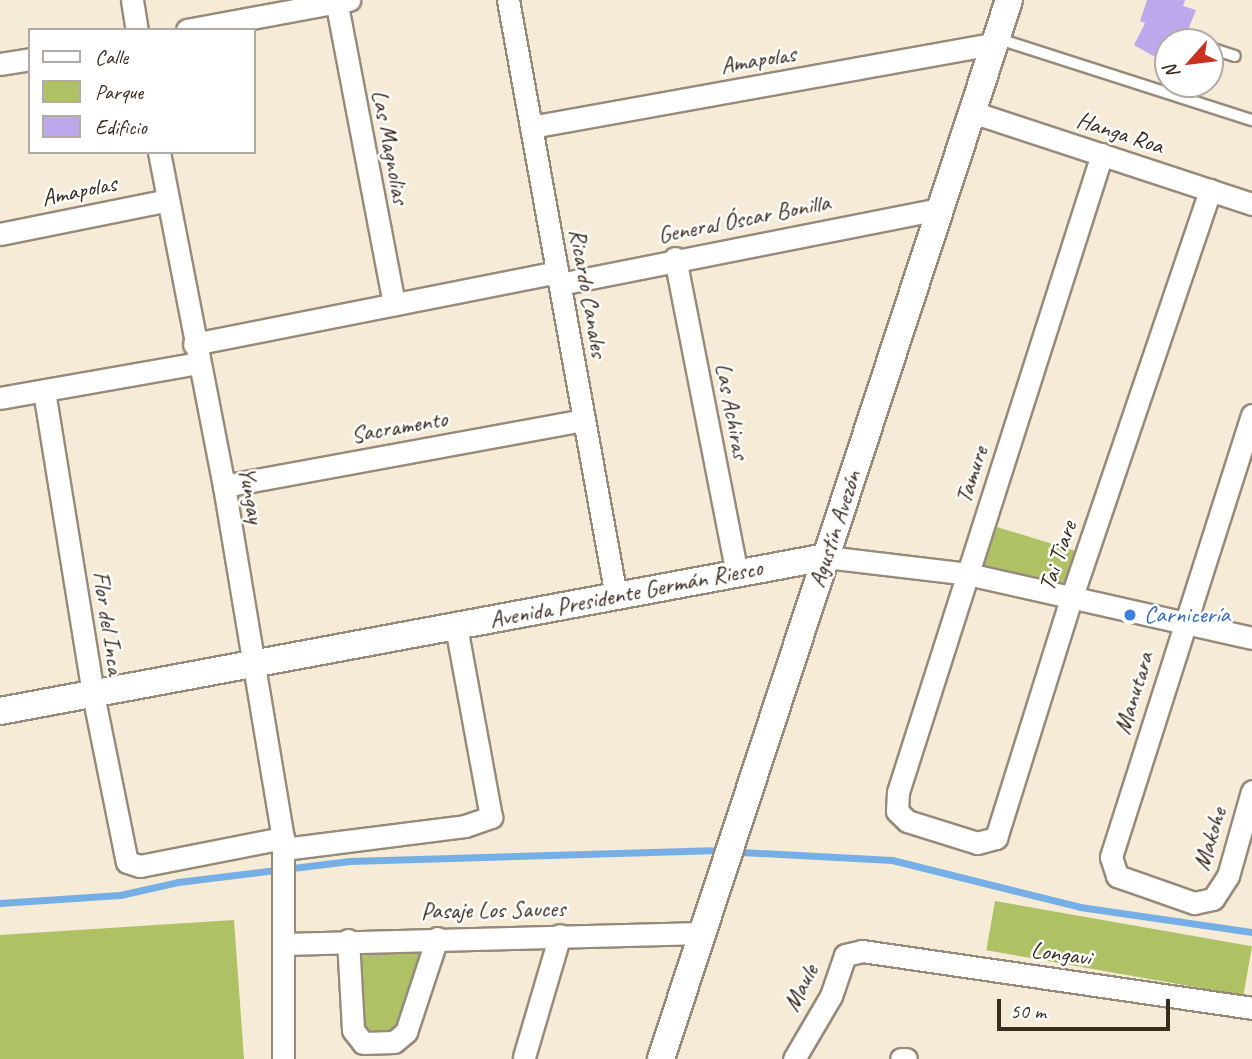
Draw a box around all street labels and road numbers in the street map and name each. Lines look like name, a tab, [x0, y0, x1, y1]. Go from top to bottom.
street label: Amapolas	[718, 39, 798, 81]
street label: Las Magnolias	[365, 87, 415, 207]
street label: Hanga Roa	[1073, 105, 1167, 161]
street label: Amapolas	[39, 169, 119, 213]
street label: General Óscar Bonilla	[656, 188, 832, 250]
street label: Ricardo Canales	[563, 226, 613, 360]
street label: Las Achiras	[709, 361, 755, 461]
street label: Sacramento	[349, 404, 449, 450]
street label: Tamure	[949, 443, 995, 507]
street label: Yungay	[232, 465, 270, 525]
street label: Agustín Avezón	[803, 467, 867, 591]
street label: Tai Tiare	[1033, 518, 1083, 594]
street label: Avenida Presidente Germán Riesco	[487, 553, 765, 635]
street label: Flor del Inca	[86, 569, 130, 677]
street label: Manutara	[1108, 648, 1160, 738]
street label: Makohe	[1187, 804, 1233, 874]
street label: Pasaje Los Sauces	[420, 894, 566, 926]
street label: Longavi	[1029, 936, 1093, 972]
street label: Maule	[777, 960, 825, 1016]

